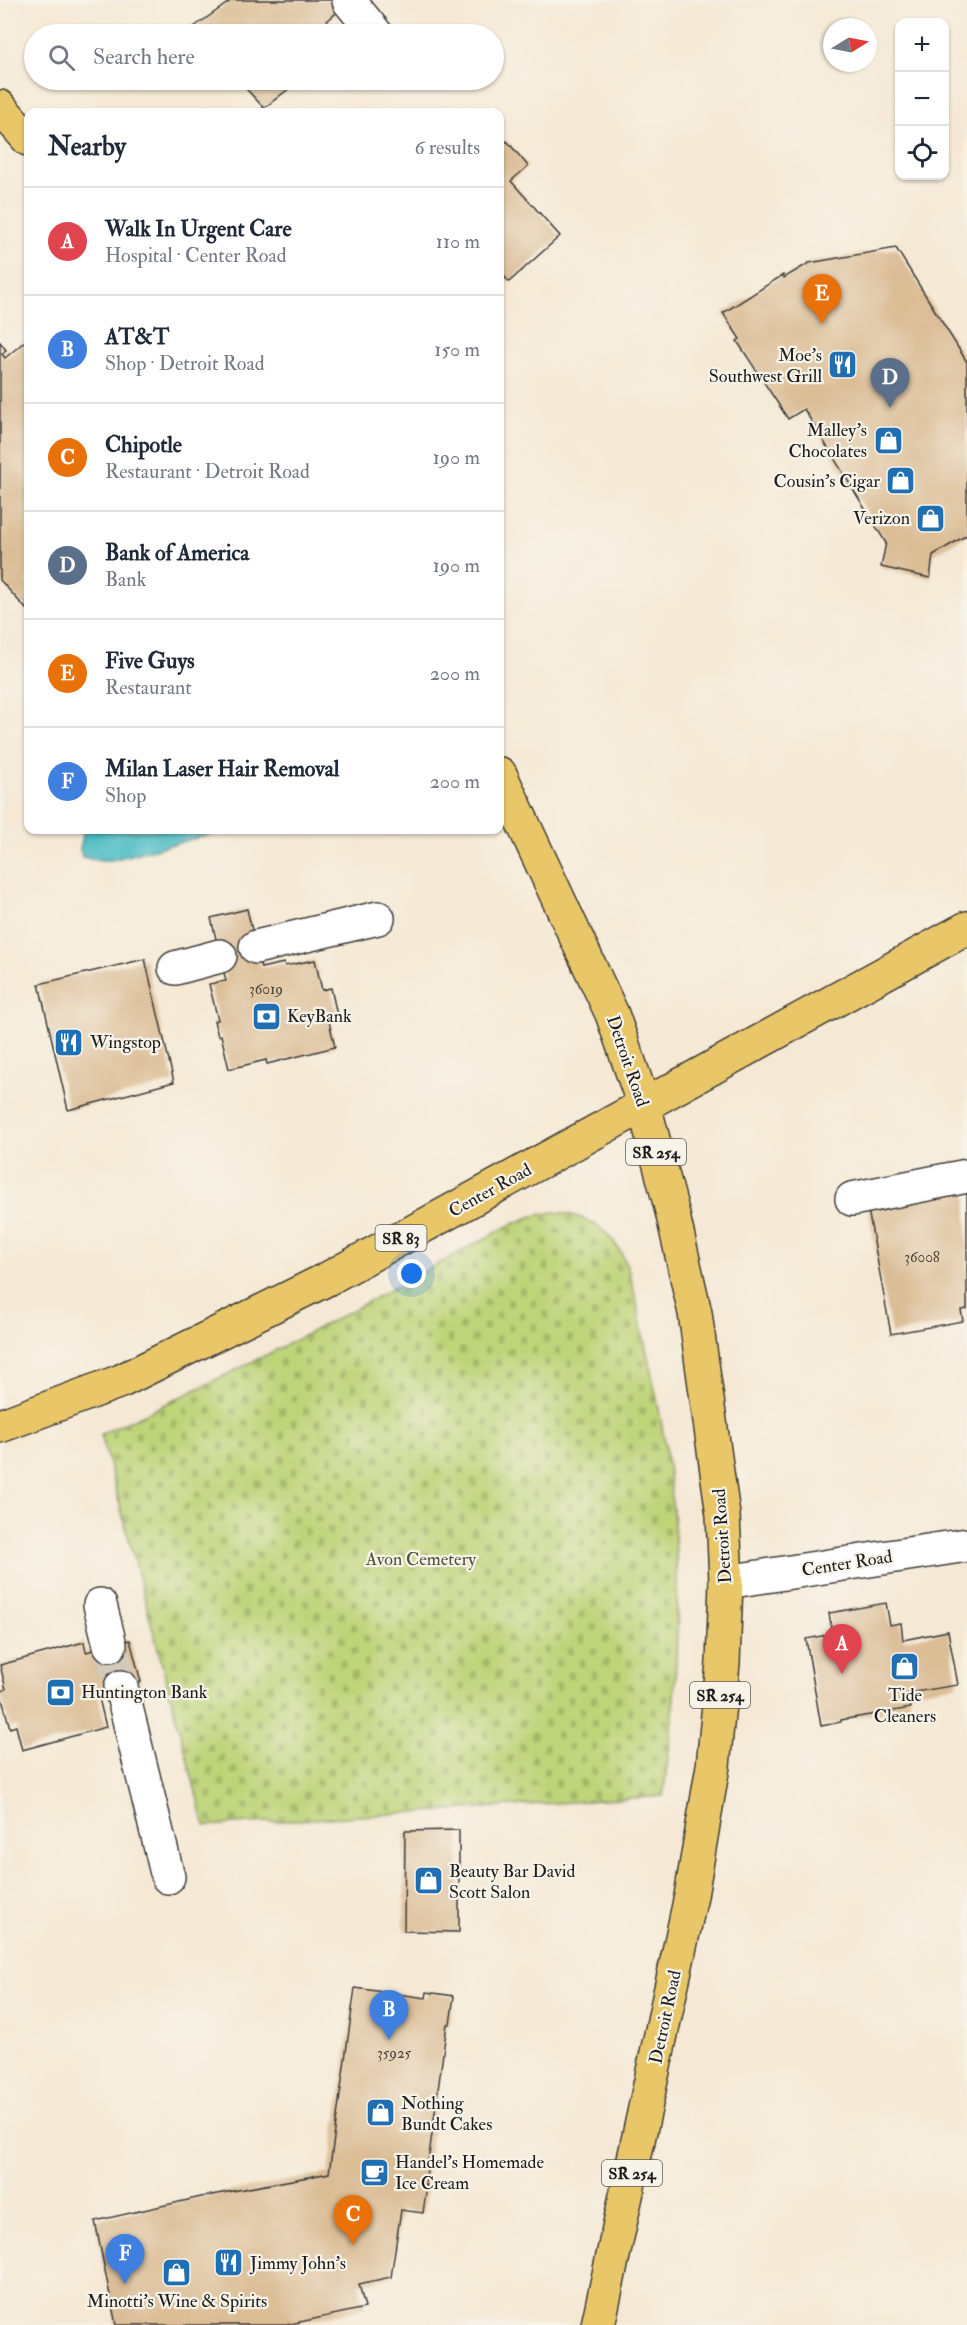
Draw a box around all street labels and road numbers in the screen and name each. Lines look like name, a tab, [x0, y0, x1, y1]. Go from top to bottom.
street label: Detroit Road	[601, 1012, 654, 1110]
road number: SR 254	[626, 1139, 686, 1165]
street label: Center Road	[445, 1158, 536, 1223]
road number: SR 83	[376, 1225, 426, 1251]
street label: Detroit Road	[708, 1488, 737, 1584]
street label: Center Road	[800, 1545, 894, 1582]
road number: SR 254	[690, 1682, 750, 1708]
street label: Detroit Road	[644, 1968, 687, 2066]
road number: SR 254	[602, 2160, 662, 2186]

